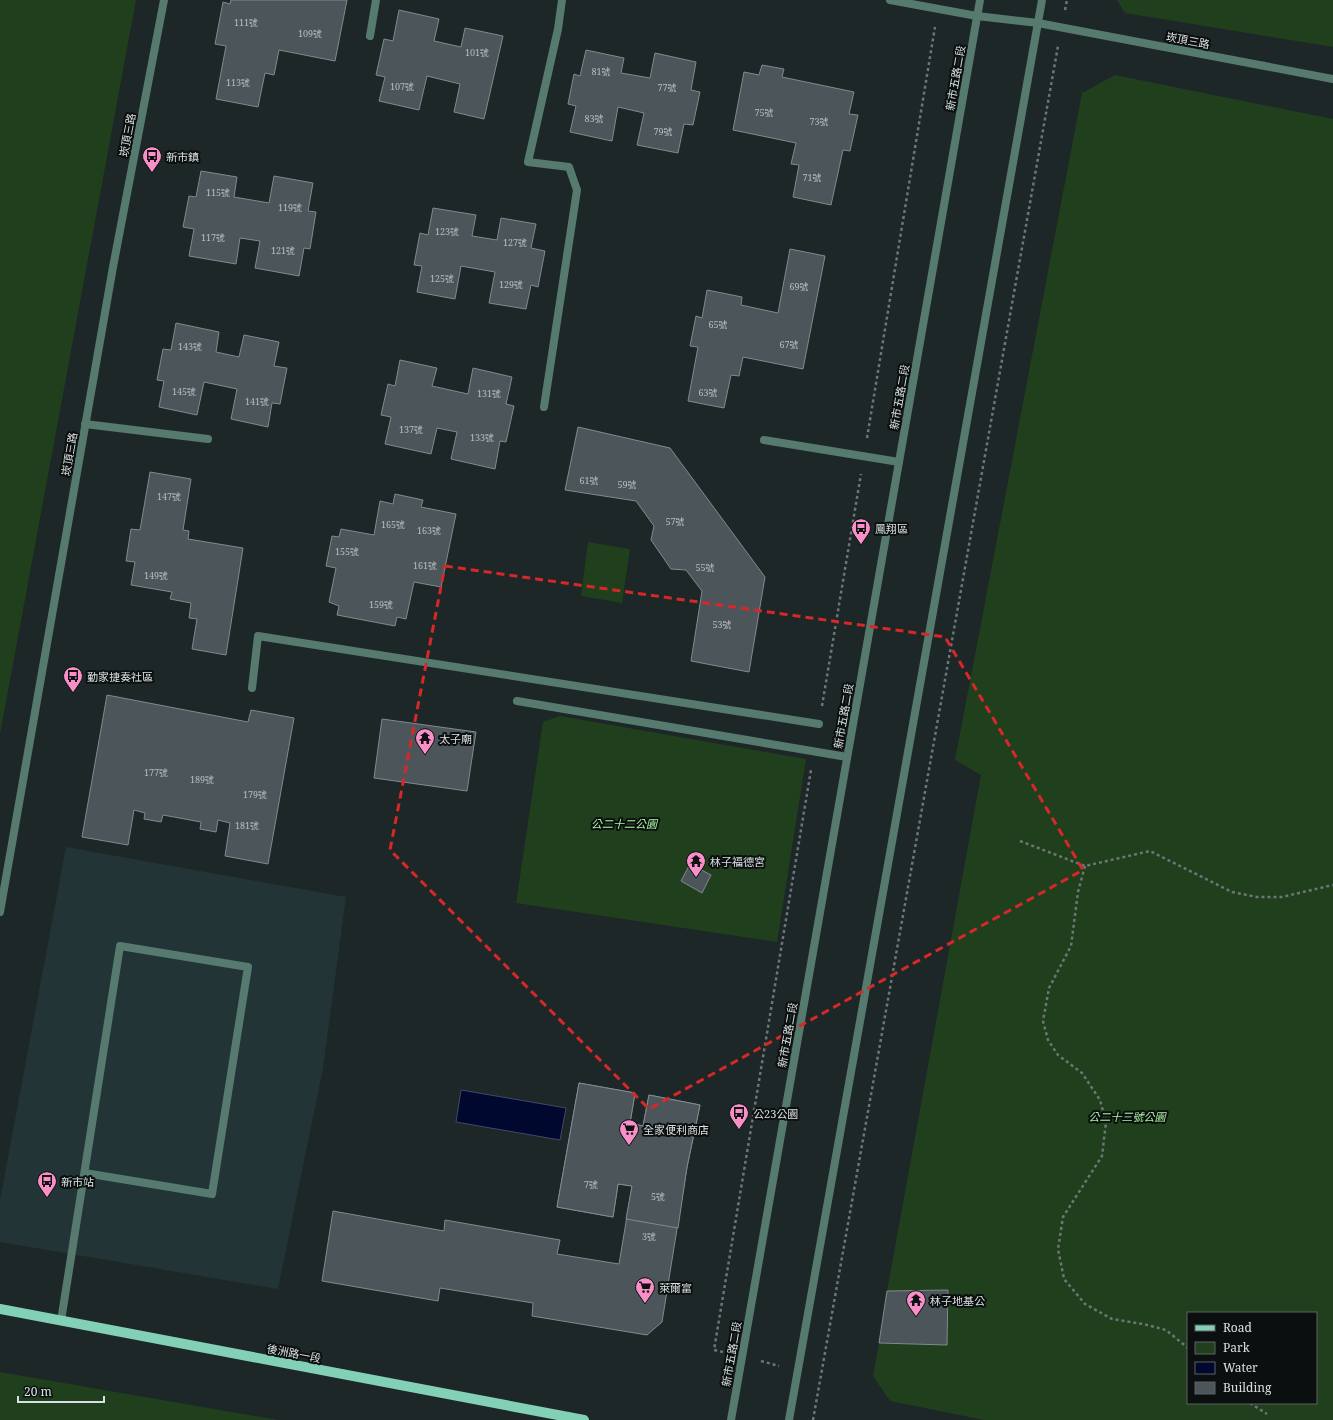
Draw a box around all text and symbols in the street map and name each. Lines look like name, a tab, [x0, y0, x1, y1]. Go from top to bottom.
house number: 111號	[234, 16, 258, 29]
house number: 109號	[298, 27, 322, 40]
street label: 崁頂三路	[1165, 28, 1211, 52]
street label: 新市五路二段	[942, 44, 968, 112]
house number: 101號	[465, 46, 489, 59]
house number: 81號	[591, 65, 611, 78]
house number: 113號	[226, 76, 250, 89]
house number: 107號	[390, 80, 414, 93]
house number: 77號	[657, 81, 677, 94]
house number: 75號	[754, 106, 774, 119]
street label: 崁頂三路	[115, 112, 139, 158]
house number: 83號	[584, 112, 604, 125]
house number: 73號	[809, 115, 829, 128]
house number: 79號	[653, 125, 673, 138]
bus stop icon: 新市鎮	[141, 145, 163, 173]
place label: 新市鎮	[166, 149, 199, 164]
house number: 71號	[802, 171, 822, 184]
house number: 115號	[206, 186, 230, 199]
house number: 119號	[278, 201, 302, 214]
house number: 123號	[435, 225, 459, 238]
house number: 117號	[201, 231, 225, 244]
house number: 127號	[503, 236, 527, 249]
house number: 121號	[271, 244, 295, 257]
house number: 125號	[430, 272, 454, 285]
house number: 129號	[499, 278, 523, 291]
house number: 69號	[789, 280, 809, 293]
house number: 65號	[708, 318, 728, 331]
house number: 67號	[779, 338, 799, 351]
house number: 143號	[178, 340, 202, 353]
street label: 新市五路二段	[886, 363, 912, 431]
house number: 145號	[172, 385, 196, 398]
house number: 63號	[698, 386, 718, 399]
house number: 131號	[477, 387, 501, 400]
house number: 141號	[245, 395, 269, 408]
house number: 137號	[399, 423, 423, 436]
street label: 崁頂三路	[58, 431, 80, 477]
house number: 133號	[470, 431, 494, 444]
house number: 61號	[579, 474, 599, 487]
house number: 59號	[617, 478, 637, 491]
house number: 147號	[157, 490, 181, 503]
house number: 57號	[665, 515, 685, 528]
bus stop icon: 鳳翔區	[850, 517, 872, 545]
house number: 165號	[381, 518, 405, 531]
place label: 鳳翔區	[875, 521, 908, 536]
house number: 163號	[417, 524, 441, 537]
house number: 155號	[335, 545, 359, 558]
house number: 161號	[413, 559, 437, 572]
house number: 55號	[695, 561, 715, 574]
house number: 149號	[144, 569, 168, 582]
house number: 159號	[369, 598, 393, 611]
house number: 53號	[712, 618, 732, 631]
bus stop icon: 勤家捷奏社區	[62, 665, 84, 693]
place label: 勤家捷奏社區	[87, 669, 153, 684]
street label: 新市五路二段	[830, 682, 856, 750]
temple icon: 太子廟	[414, 727, 436, 755]
place label: 太子廟	[439, 731, 472, 746]
house number: 177號	[144, 766, 168, 779]
house number: 189號	[190, 773, 214, 786]
house number: 179號	[243, 788, 267, 801]
park label: 公二十二公園	[591, 816, 659, 831]
house number: 181號	[235, 819, 259, 832]
temple icon: 林子福德宮	[685, 850, 707, 878]
place label: 林子福德宮	[710, 854, 765, 869]
street label: 新市五路二段	[774, 1001, 800, 1069]
bus stop icon: 公23公園	[728, 1102, 750, 1130]
place label: 公23公園	[753, 1106, 798, 1121]
park label: 公二十三號公園	[1089, 1109, 1167, 1124]
supermarket icon: 全家便利商店	[618, 1118, 640, 1146]
place label: 全家便利商店	[643, 1122, 709, 1137]
bus stop icon: 新市站	[36, 1170, 58, 1198]
place label: 新市站	[61, 1174, 94, 1189]
house number: 7號	[584, 1178, 598, 1191]
house number: 5號	[651, 1190, 665, 1203]
house number: 3號	[642, 1230, 656, 1243]
supermarket icon: 萊爾富	[634, 1276, 656, 1304]
place label: 萊爾富	[659, 1280, 692, 1295]
temple icon: 林子地基公	[905, 1289, 927, 1317]
place label: 林子地基公	[930, 1293, 985, 1308]
legend	[1187, 1312, 1317, 1404]
text: Road	[1223, 1319, 1253, 1336]
street label: 新市五路二段	[718, 1320, 744, 1388]
text: Park	[1223, 1339, 1251, 1356]
street label: 後洲路一段	[266, 1340, 322, 1366]
text: Water	[1223, 1359, 1258, 1376]
scale bar	[18, 1378, 104, 1404]
text: Building	[1223, 1379, 1272, 1396]
text: 20 m	[24, 1383, 52, 1400]

